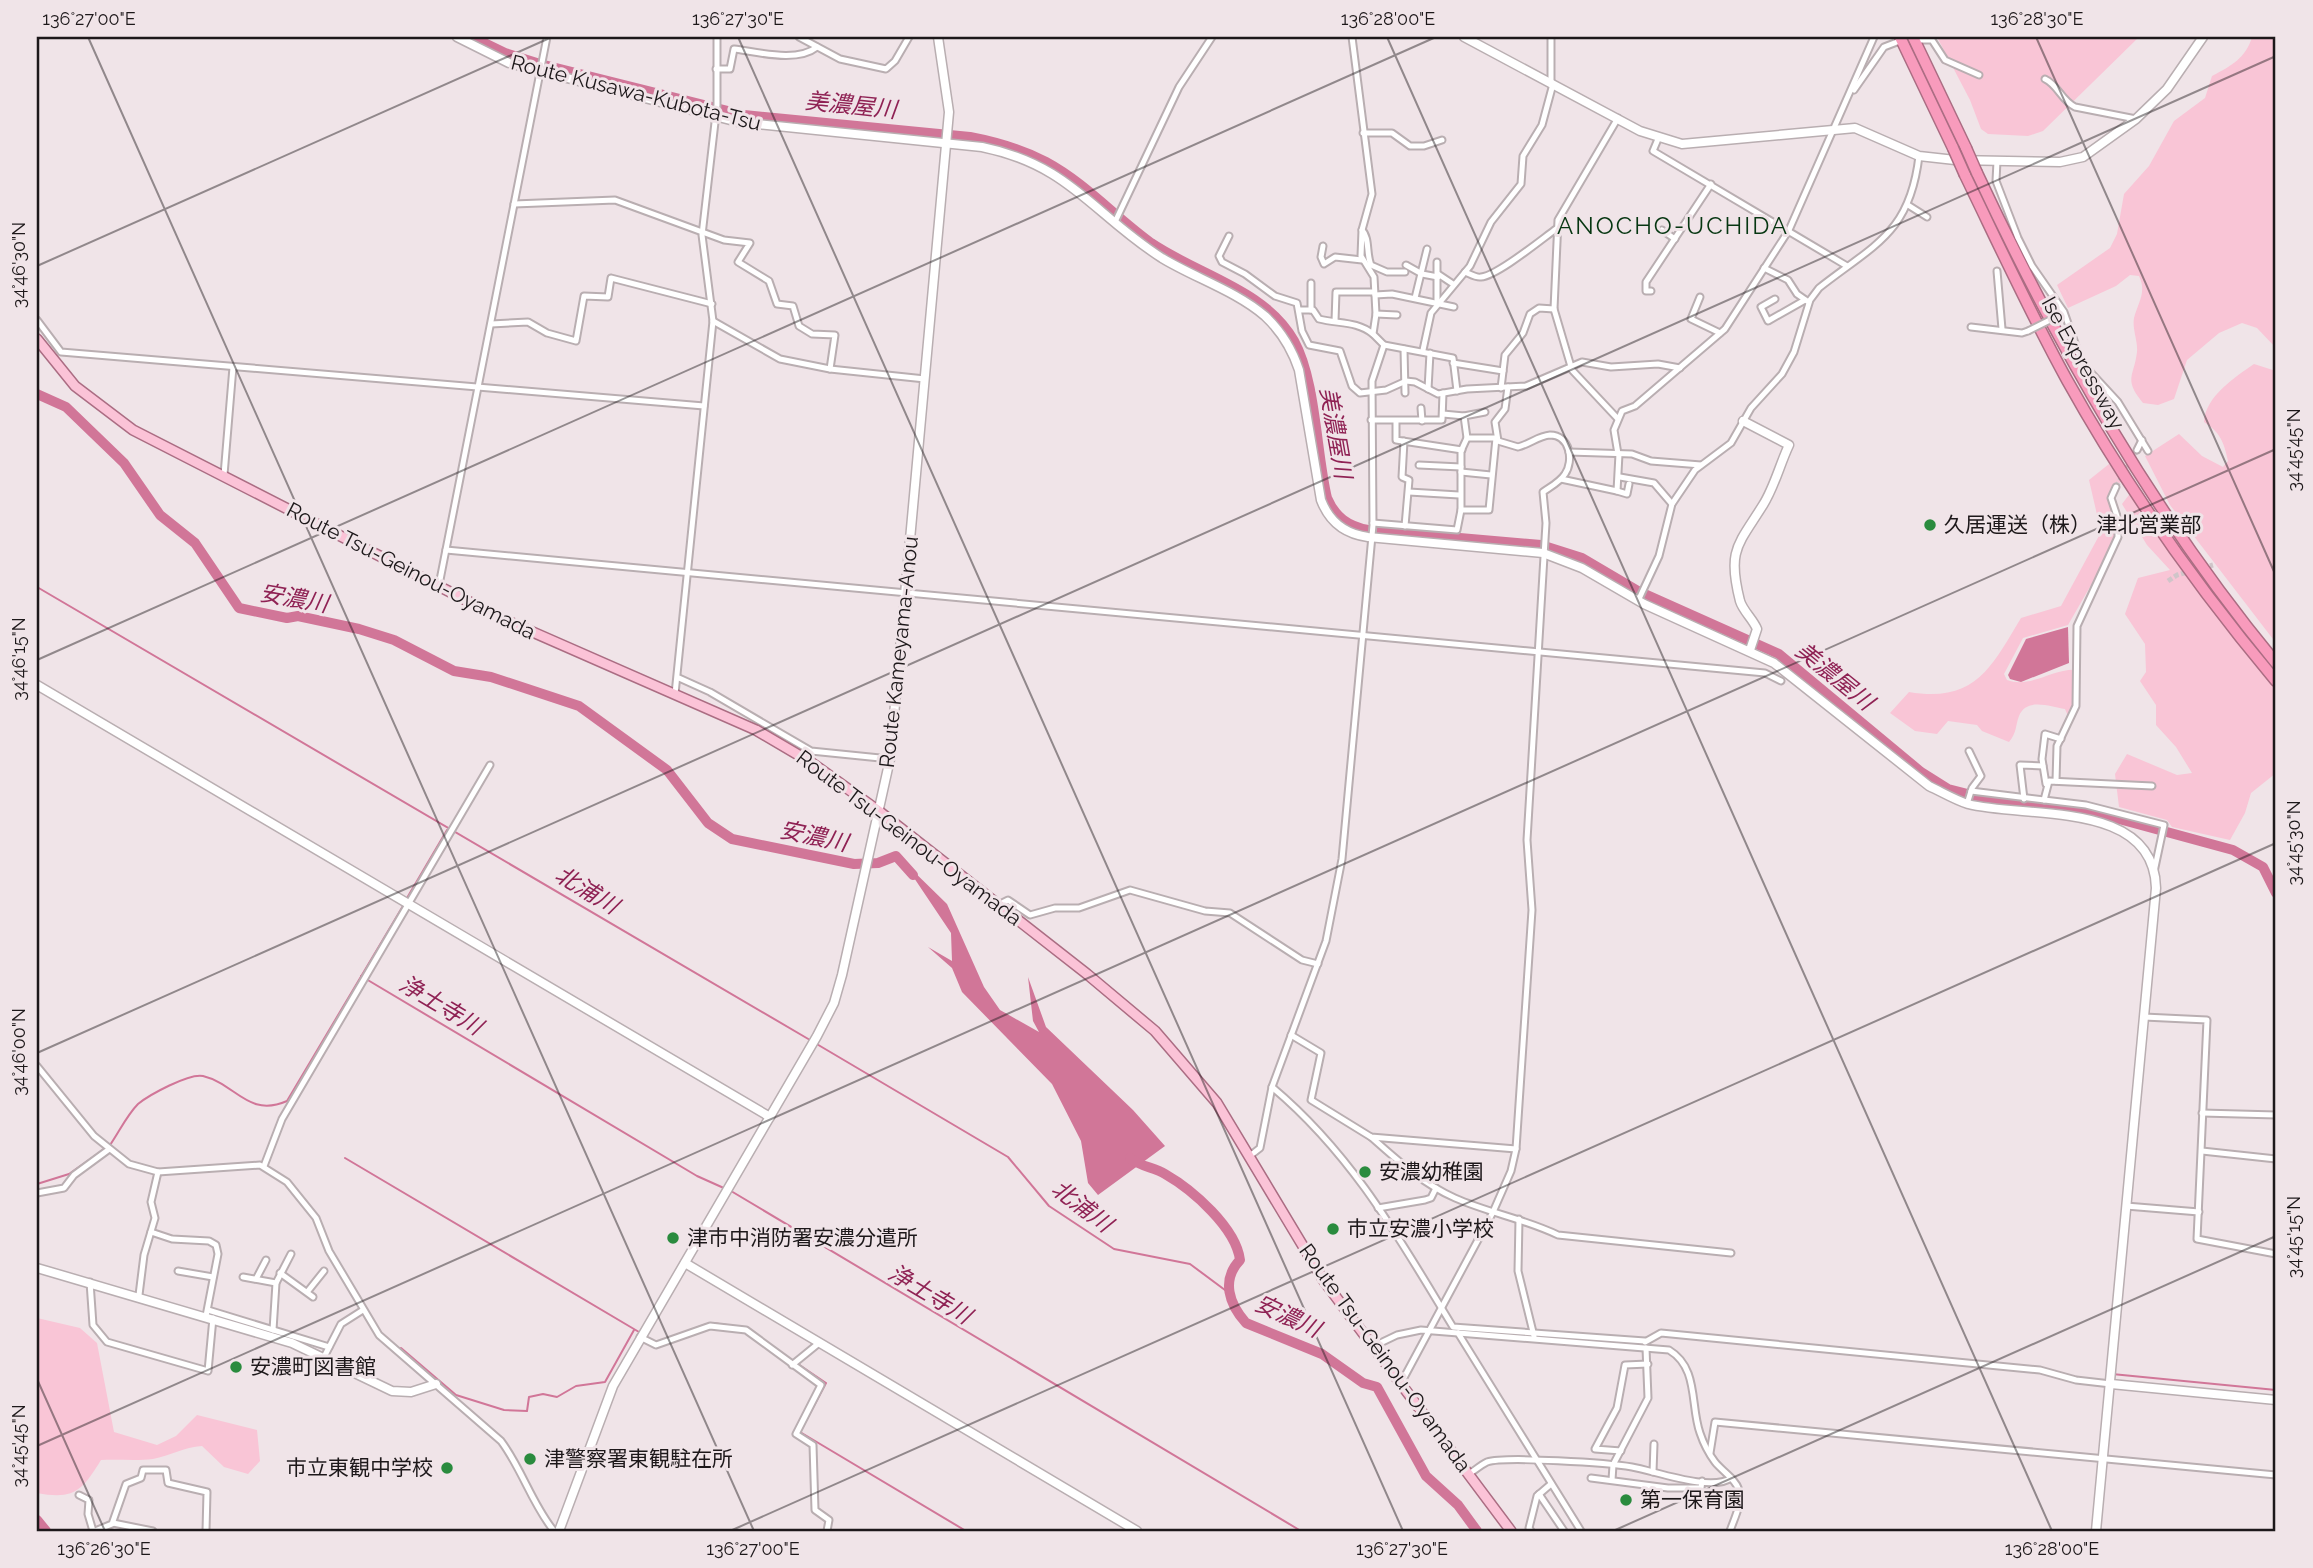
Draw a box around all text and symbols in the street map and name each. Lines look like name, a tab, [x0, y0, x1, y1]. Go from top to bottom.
text: 136°27'00"E	[42, 8, 136, 29]
text: 136°27'30"E	[692, 8, 784, 29]
text: 136°28'00"E	[1341, 8, 1435, 29]
text: 136°28'30"E	[1990, 8, 2084, 29]
street label: Route Kusawa-Kubota-Tsu	[508, 49, 764, 136]
water label: 美濃屋川	[804, 86, 901, 123]
district label: ANOCHO-UCHIDA	[1557, 211, 1789, 240]
text: 34°46'30"N	[8, 222, 29, 308]
street label: Ise Expressway	[2037, 292, 2130, 434]
water label: 美濃屋川	[1315, 385, 1358, 484]
text: 34°45'45"N	[2283, 408, 2304, 492]
street label: Route Tsu-Geinou-Oyamada	[283, 497, 540, 644]
place label: 久居運送（株） 津北営業部	[1944, 512, 2201, 537]
marker: 久居運送（株） 津北営業部	[1922, 517, 1938, 533]
street label: Route Kameyama-Anou	[874, 535, 923, 769]
water label: 安濃川	[258, 578, 333, 617]
text: 34°46'15"N	[8, 617, 29, 701]
water label: 美濃屋川	[1791, 636, 1882, 717]
street label: Route Tsu-Geinou-Oyamada	[792, 745, 1027, 931]
text: 34°45'30"N	[2283, 800, 2304, 886]
water label: 安濃川	[778, 815, 854, 857]
water label: 北浦川	[551, 860, 626, 920]
water label: 浄土寺川	[395, 969, 490, 1041]
text: 34°46'00"N	[8, 1008, 29, 1096]
place label: 安濃幼稚園	[1379, 1159, 1484, 1184]
marker: 安濃幼稚園	[1357, 1164, 1373, 1180]
water label: 北浦川	[1047, 1174, 1120, 1239]
text: 34°45'15"N	[2283, 1196, 2304, 1278]
place label: 市立安濃小学校	[1347, 1216, 1494, 1241]
marker: 市立安濃小学校	[1325, 1221, 1341, 1237]
place label: 津市中消防署安濃分遣所	[687, 1225, 918, 1250]
marker: 津市中消防署安濃分遣所	[665, 1230, 681, 1246]
street label: Route Tsu-Geinou-Oyamada	[1294, 1239, 1477, 1477]
water label: 浄土寺川	[884, 1258, 979, 1330]
water label: 安濃川	[1251, 1289, 1328, 1344]
place label: 安濃町図書館	[250, 1354, 376, 1379]
marker: 安濃町図書館	[228, 1359, 244, 1375]
text: 34°45'45"N	[8, 1404, 29, 1488]
place label: 津警察署東観駐在所	[544, 1446, 733, 1471]
marker: 津警察署東観駐在所	[522, 1451, 538, 1467]
place label: 市立東観中学校	[286, 1455, 433, 1480]
marker: 市立東観中学校	[439, 1460, 455, 1476]
place label: 第一保育園	[1640, 1487, 1745, 1512]
marker: 第一保育園	[1618, 1492, 1634, 1508]
text: 136°26'30"E	[57, 1538, 151, 1559]
text: 136°27'00"E	[706, 1538, 800, 1559]
text: 136°27'30"E	[1356, 1538, 1448, 1559]
text: 136°28'00"E	[2005, 1538, 2099, 1559]

